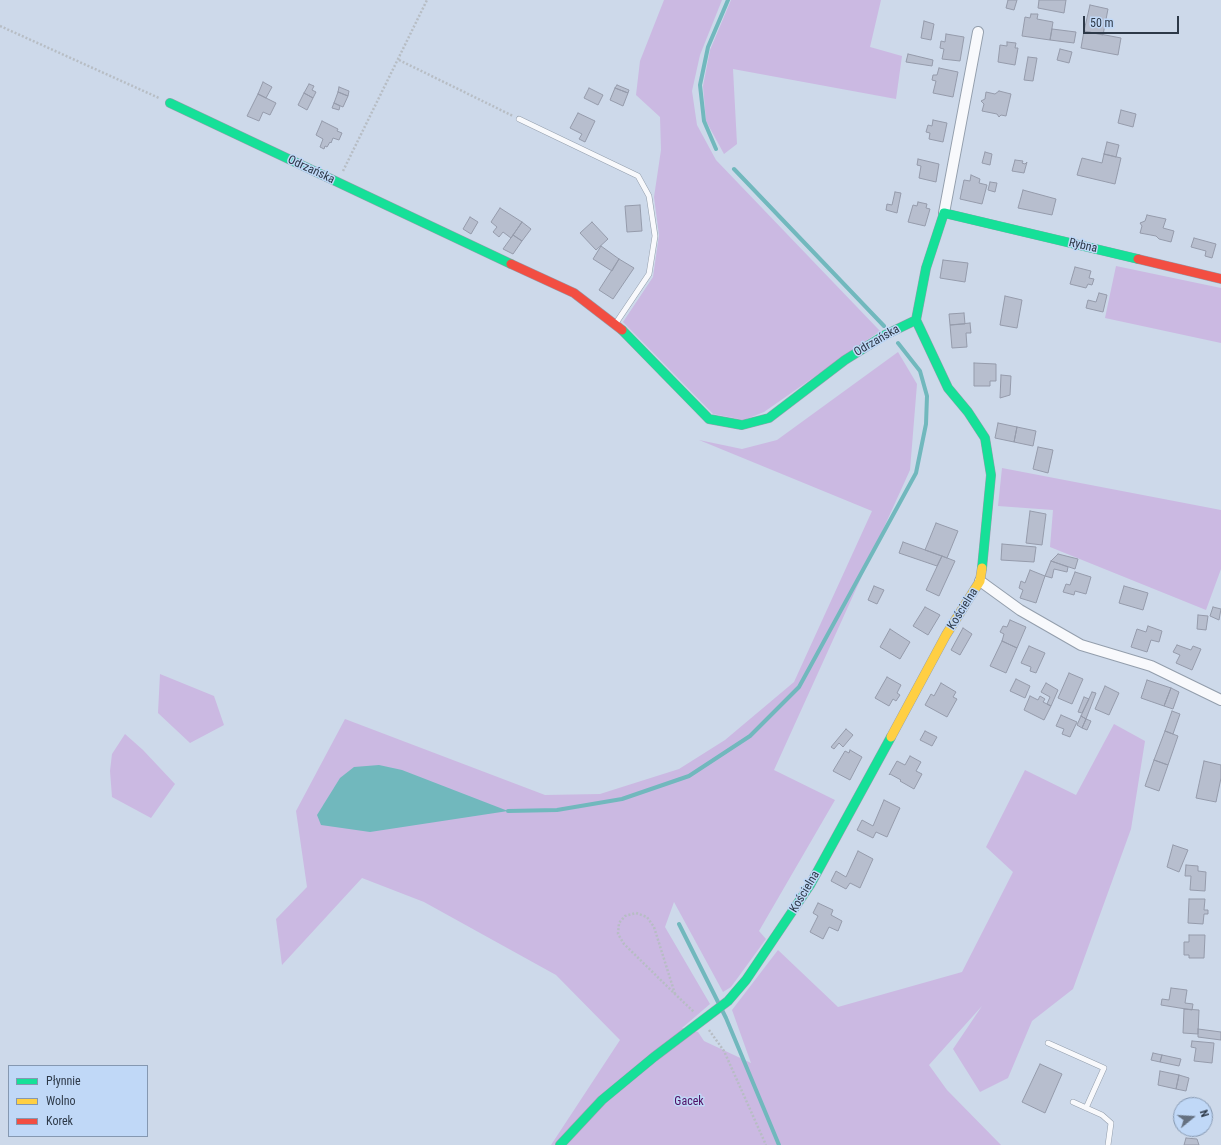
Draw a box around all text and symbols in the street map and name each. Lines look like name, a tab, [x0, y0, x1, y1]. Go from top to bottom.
scale bar	[1085, 8, 1181, 34]
text: 50 m	[1090, 16, 1114, 30]
street label: Odrzańska	[285, 153, 337, 187]
street label: Rybna	[1067, 236, 1099, 256]
street label: Odrzańska	[852, 322, 902, 360]
street label: Kościelna	[945, 586, 981, 632]
street label: Kościelna	[787, 869, 823, 915]
legend	[8, 1065, 148, 1137]
text: Płynnie	[46, 1074, 81, 1088]
text: Wolno	[46, 1094, 76, 1108]
park label: Gacek	[674, 1095, 704, 1109]
north arrow	[1173, 1097, 1213, 1137]
text: N	[1197, 1108, 1211, 1119]
text: Korek	[46, 1114, 73, 1128]

